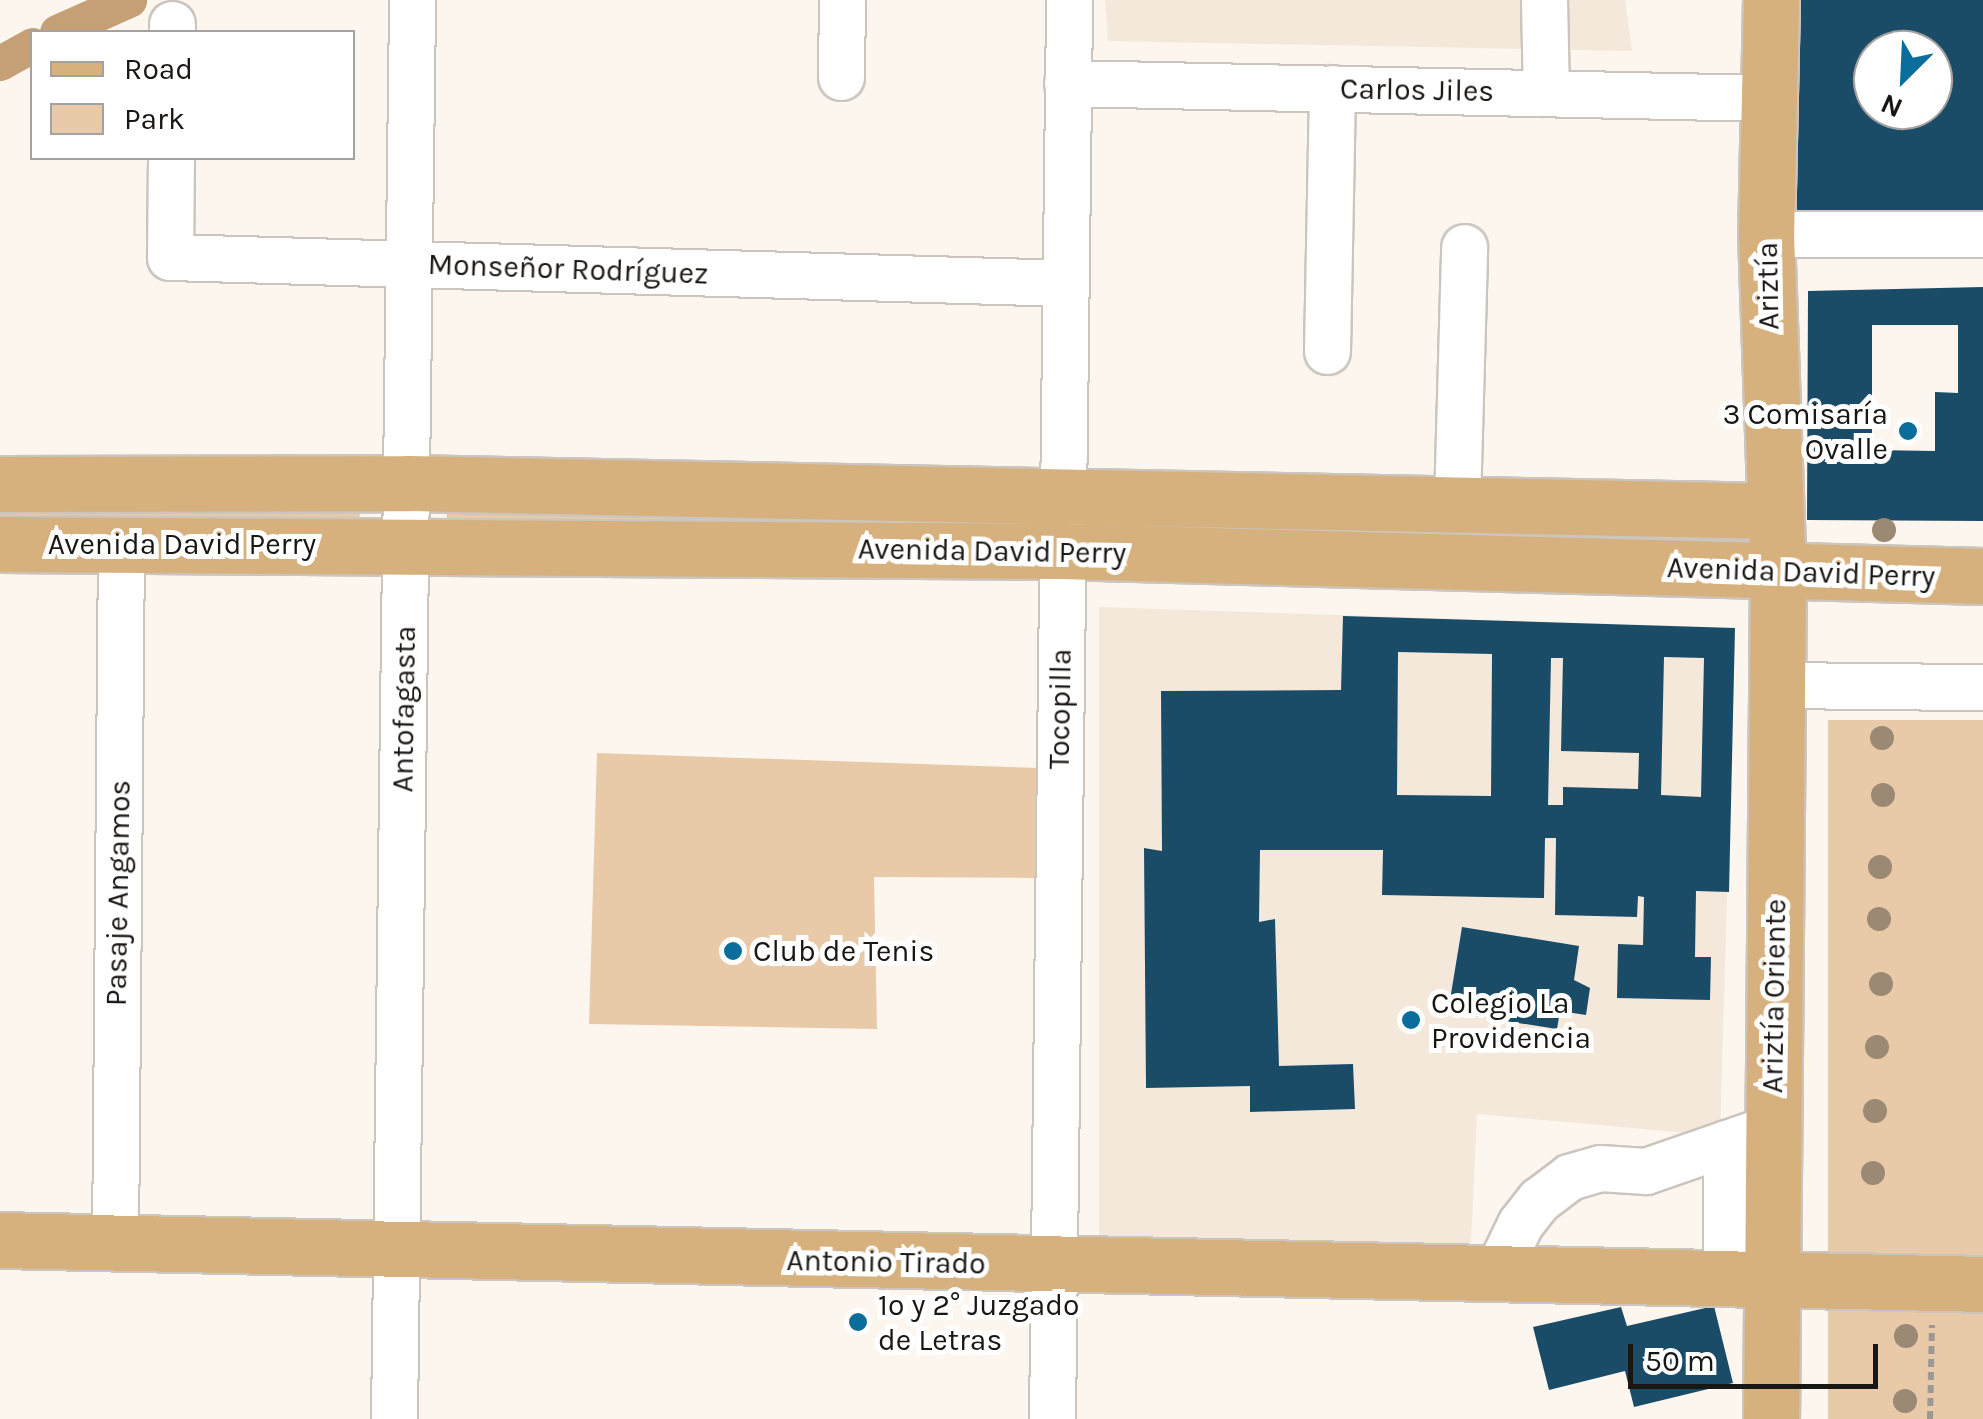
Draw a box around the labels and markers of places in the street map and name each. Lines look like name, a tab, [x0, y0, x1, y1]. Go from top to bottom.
place label: 3 Comisaría Ovalle	[1723, 396, 1888, 466]
marker: 3 Comisaría Ovalle	[1897, 420, 1919, 442]
place label: Club de Tenis	[753, 933, 934, 969]
marker: Club de Tenis	[722, 940, 744, 962]
place label: Colegio La Providencia	[1431, 985, 1591, 1056]
marker: Colegio La Providencia	[1400, 1009, 1422, 1031]
place label: 1º y 2° Juzgado de Letras	[878, 1287, 1079, 1358]
marker: 1º y 2° Juzgado de Letras	[847, 1311, 869, 1333]

